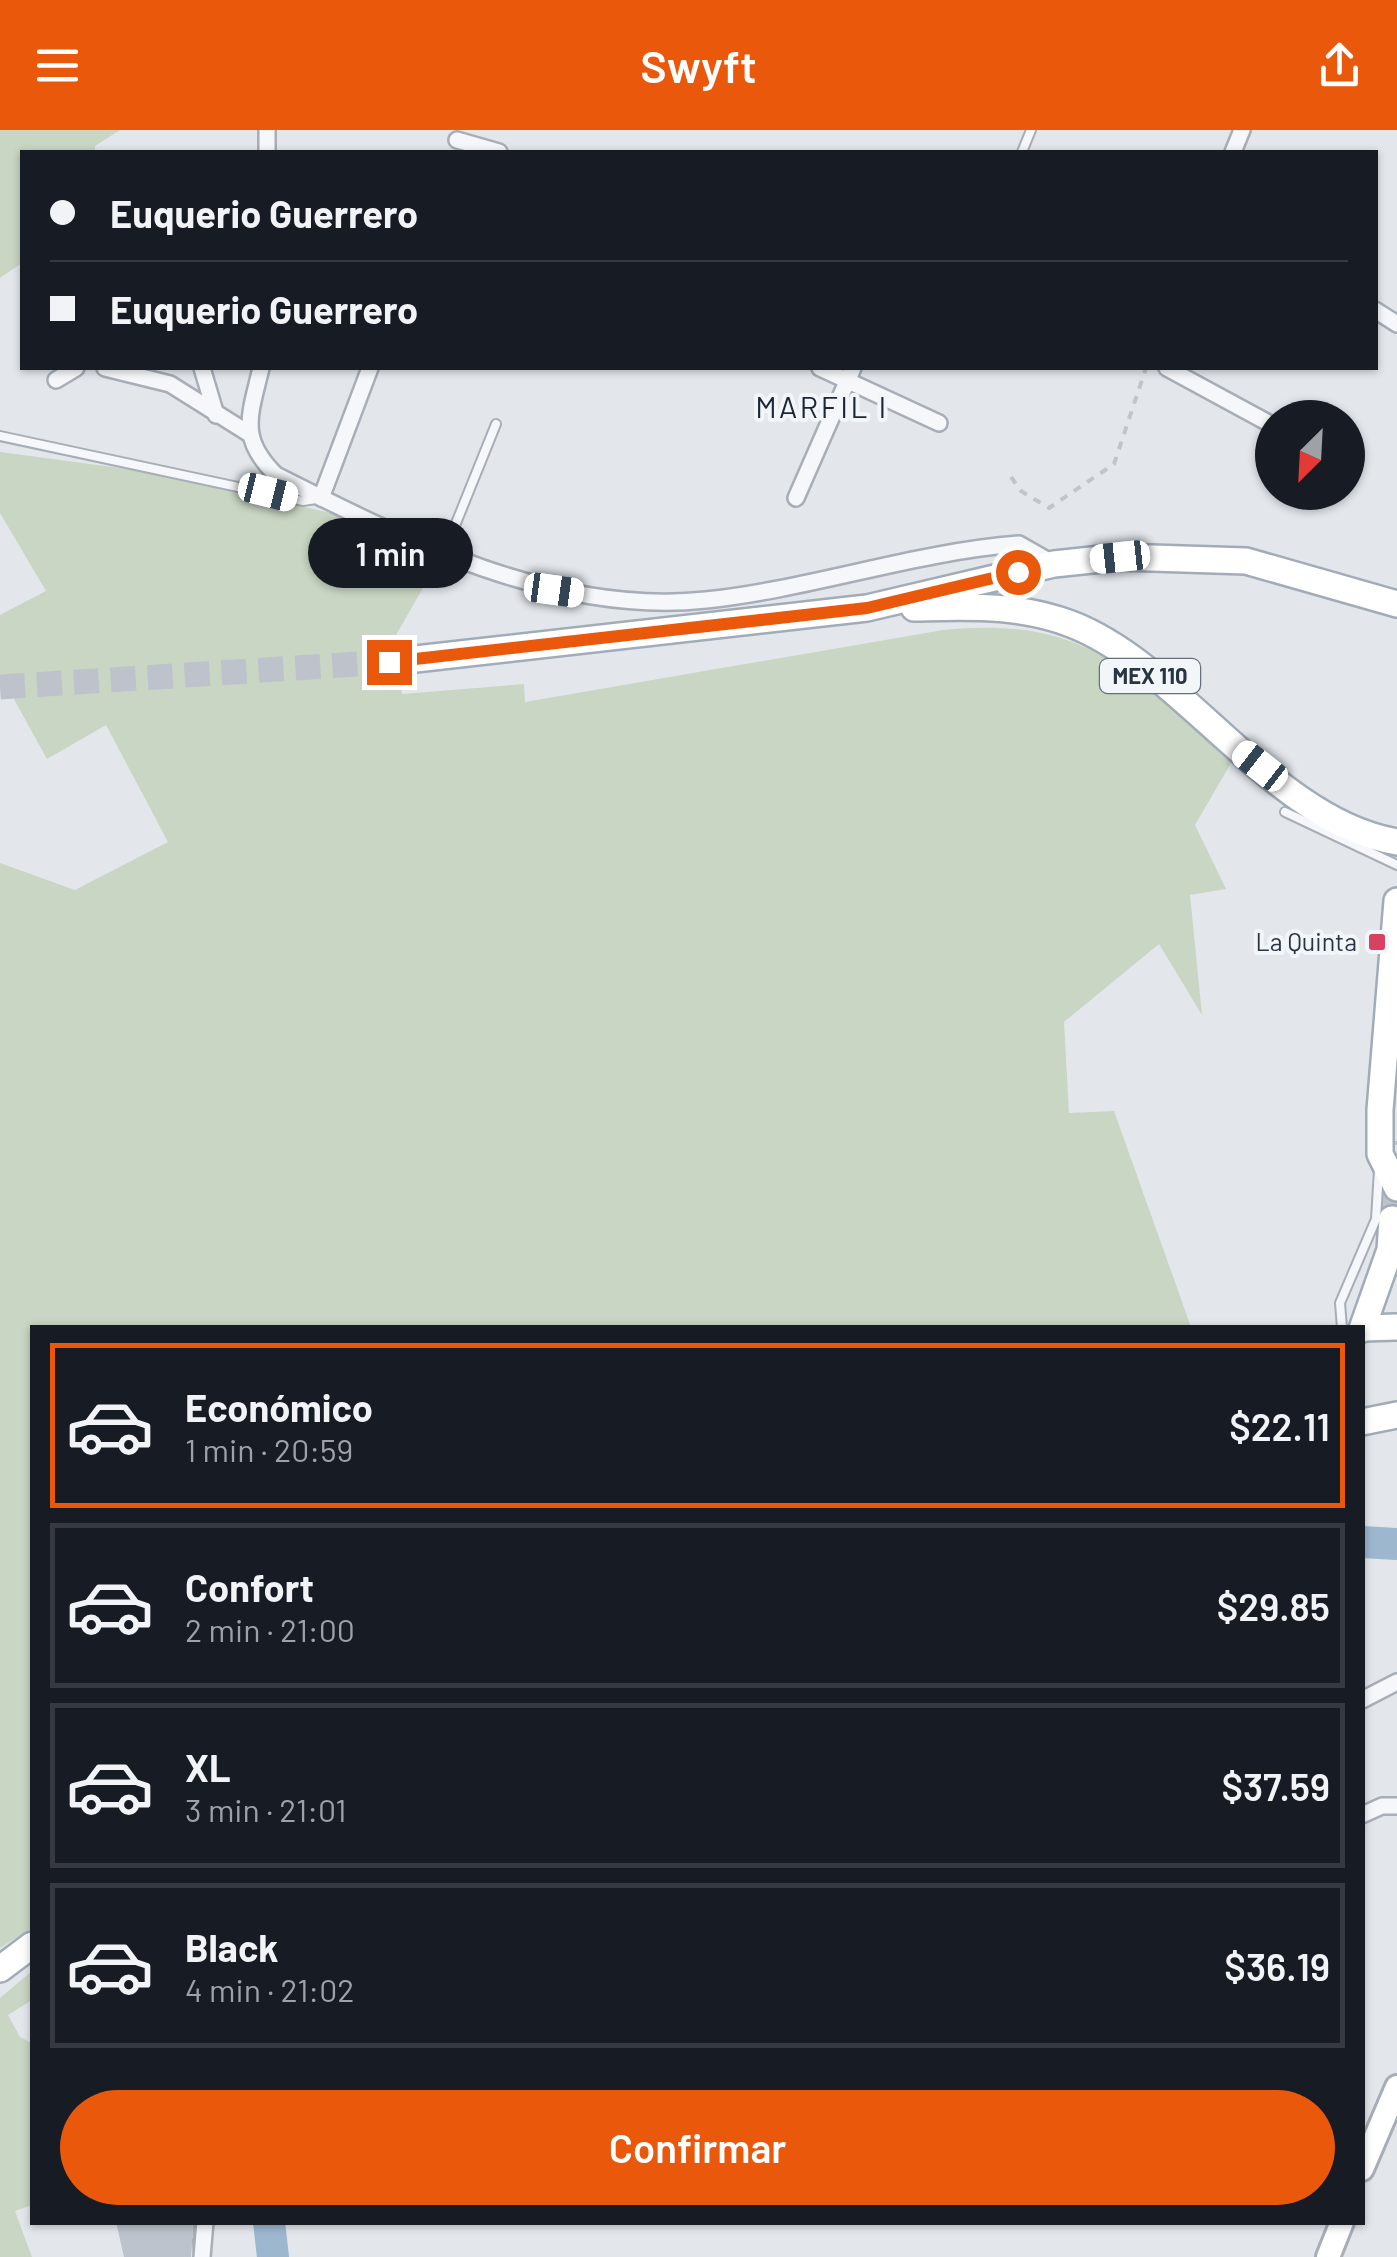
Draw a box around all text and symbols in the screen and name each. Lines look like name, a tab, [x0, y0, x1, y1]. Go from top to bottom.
icon: menu	[30, 38, 85, 93]
text: Swyft	[640, 38, 757, 92]
icon: share	[1312, 38, 1367, 93]
text: Euquerio Guerrero	[110, 190, 418, 236]
text: Euquerio Guerrero	[110, 286, 418, 332]
district label: MARFIL I	[755, 388, 889, 424]
north arrow	[1255, 400, 1365, 510]
map controls	[1255, 400, 1365, 510]
car	[235, 470, 301, 514]
callout: 1 min	[306, 517, 472, 587]
text: 1 min	[356, 534, 425, 572]
car	[1089, 539, 1151, 575]
route start	[996, 550, 1041, 595]
car	[522, 571, 586, 609]
route end	[367, 640, 412, 685]
road number: MEX 110	[1100, 659, 1200, 693]
car	[1227, 736, 1293, 796]
place label: La Quinta	[1255, 926, 1357, 956]
marker: La Quinta	[1366, 931, 1388, 953]
icon: car	[65, 1381, 155, 1471]
text: Económico	[185, 1384, 373, 1430]
text: $22.11	[1229, 1403, 1330, 1449]
text: 1 min · 20:59	[185, 1430, 353, 1468]
icon: car	[65, 1561, 155, 1651]
text: Confort	[185, 1564, 314, 1610]
text: $29.85	[1217, 1583, 1330, 1629]
text: 2 min · 21:00	[185, 1610, 355, 1648]
icon: car	[65, 1741, 155, 1831]
text: XL	[185, 1744, 231, 1790]
text: $37.59	[1221, 1763, 1330, 1809]
text: 3 min · 21:01	[185, 1790, 346, 1828]
icon: car	[65, 1921, 155, 2011]
text: Black	[185, 1924, 279, 1970]
text: $36.19	[1224, 1943, 1330, 1989]
text: 4 min · 21:02	[185, 1970, 354, 2008]
button: Confirmar	[60, 2090, 1335, 2205]

